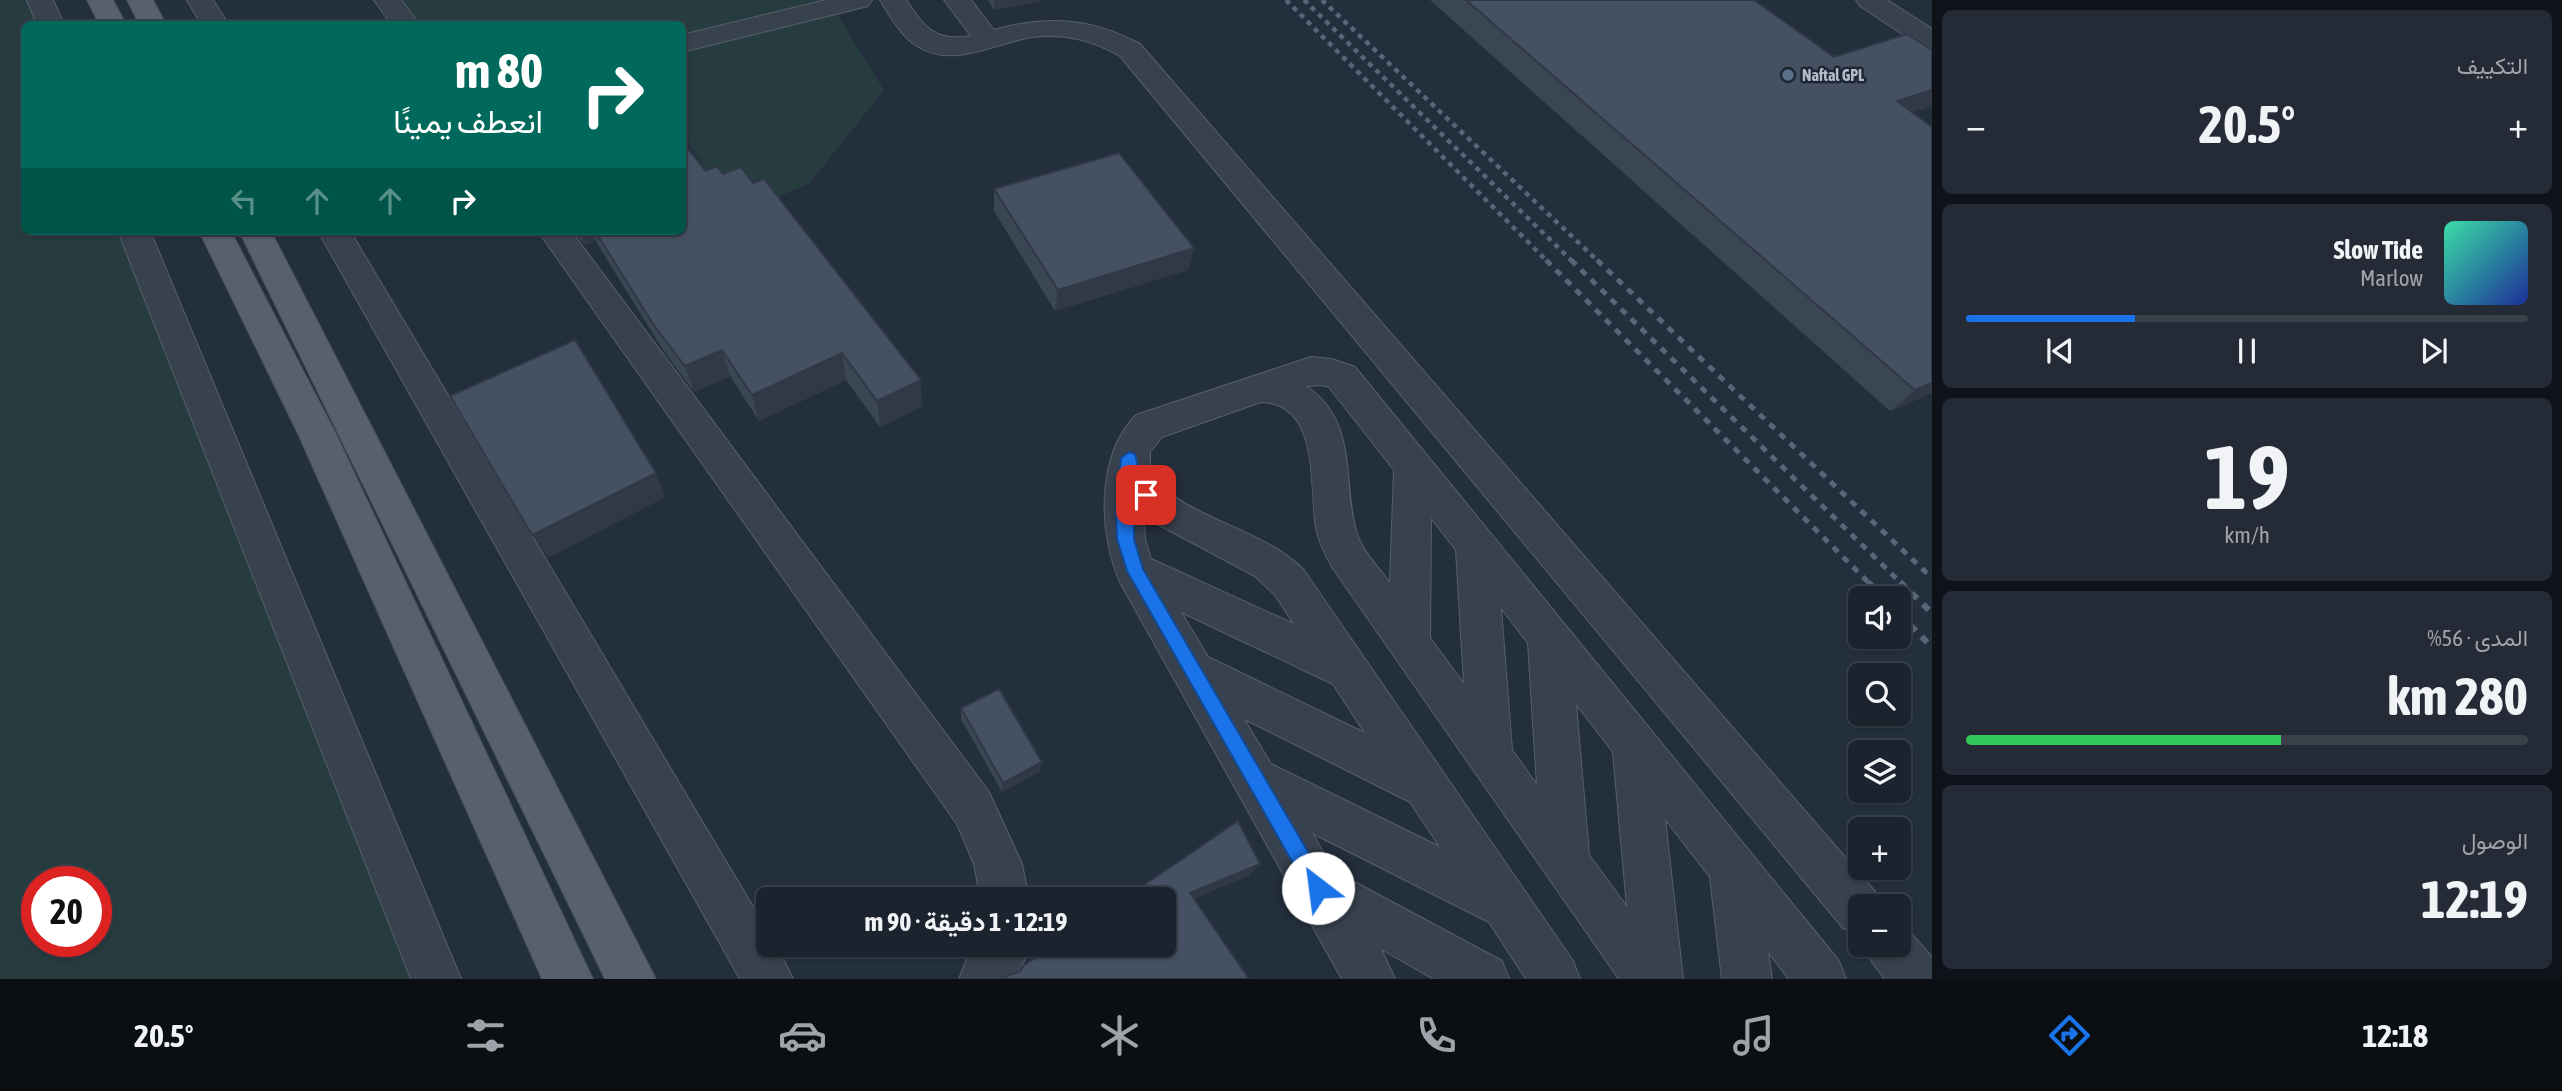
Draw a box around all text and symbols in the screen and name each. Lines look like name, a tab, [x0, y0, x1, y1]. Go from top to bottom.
text: 80 m	[455, 42, 543, 98]
icon: right	[567, 49, 658, 140]
text: التكييف	[2457, 53, 2528, 79]
place label: Naftal GPL	[1802, 66, 1865, 84]
marker: Naftal GPL	[1780, 67, 1796, 83]
text: 20.5°	[2199, 94, 2295, 154]
text: انعطف يمينًا	[393, 103, 543, 140]
text: −	[1966, 103, 1986, 146]
text: +	[2508, 103, 2528, 146]
icon: left	[225, 182, 263, 220]
icon: ahead	[298, 182, 336, 220]
icon: ahead	[371, 182, 409, 220]
icon: right	[444, 182, 482, 220]
text: Slow Tide	[2333, 235, 2423, 265]
text: Marlow	[2360, 265, 2423, 291]
icon: previous	[2041, 332, 2079, 370]
icon: pause	[2228, 332, 2266, 370]
icon: next	[2415, 332, 2453, 370]
text: 19	[2204, 424, 2290, 528]
pin	[1116, 465, 1176, 525]
icon: arrive	[1127, 476, 1165, 514]
text: km/h	[2224, 522, 2270, 548]
map controls	[1848, 586, 1911, 957]
button: sound	[1848, 586, 1911, 649]
text: المدى · 56%	[2427, 625, 2528, 651]
button: search	[1848, 663, 1911, 726]
text: 280 km	[2387, 666, 2528, 726]
button: layers	[1848, 740, 1911, 803]
button: +	[1848, 817, 1911, 880]
text: الوصول	[2462, 828, 2528, 854]
position arrow	[1281, 851, 1355, 925]
speed limit sign: 20	[21, 866, 112, 957]
text: 12:19	[2421, 869, 2528, 929]
button: −	[1848, 894, 1911, 957]
text: 12:19 · 1 دقيقة · 90 m	[865, 907, 1067, 937]
icon: filters	[461, 1011, 510, 1060]
icon: car	[778, 1011, 827, 1060]
icon: climate	[1095, 1011, 1144, 1060]
icon: phone	[1412, 1011, 1461, 1060]
icon: music	[1729, 1011, 1778, 1060]
icon: directions	[2045, 1011, 2094, 1060]
text: 20.5°	[134, 1017, 194, 1054]
text: 12:18	[2362, 1017, 2428, 1054]

